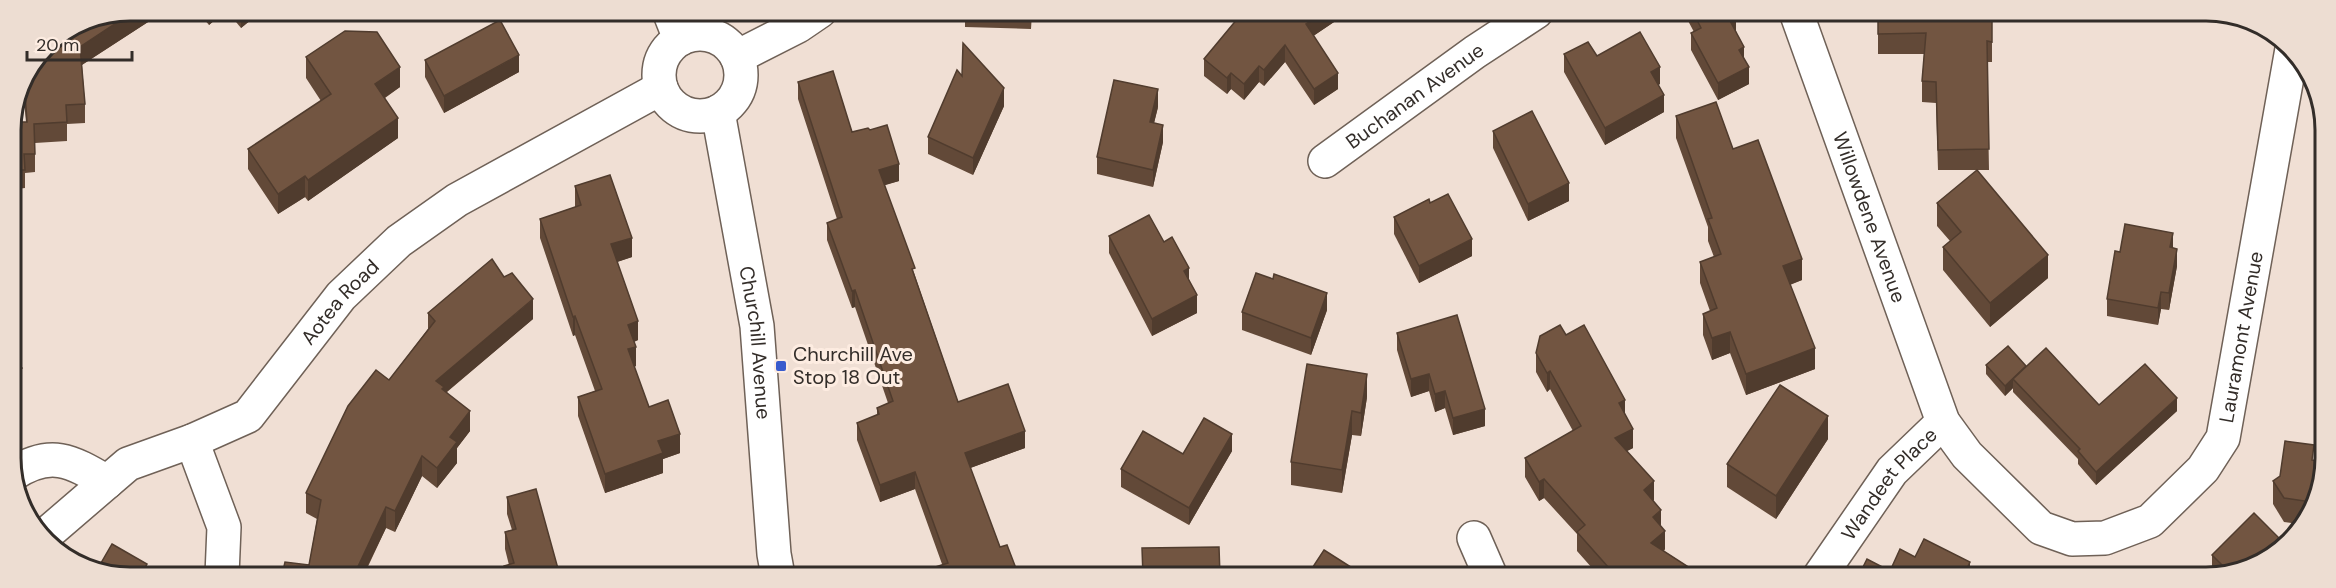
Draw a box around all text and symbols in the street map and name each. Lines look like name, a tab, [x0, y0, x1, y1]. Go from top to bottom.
scale bar	[27, 24, 132, 62]
text: 20 m	[36, 33, 79, 57]
street label: Buchanan Avenue	[1341, 37, 1489, 155]
street label: Willowdene Avenue	[1827, 128, 1912, 306]
street label: Lauramont Avenue	[2213, 249, 2269, 425]
street label: Aotea Road	[295, 254, 385, 350]
street label: Churchill Avenue	[733, 264, 777, 420]
place label: Churchill Ave Stop 18 Out	[793, 341, 913, 390]
marker: Churchill Ave Stop 18 Out	[774, 359, 788, 373]
street label: Wandeet Place	[1835, 422, 1943, 545]

